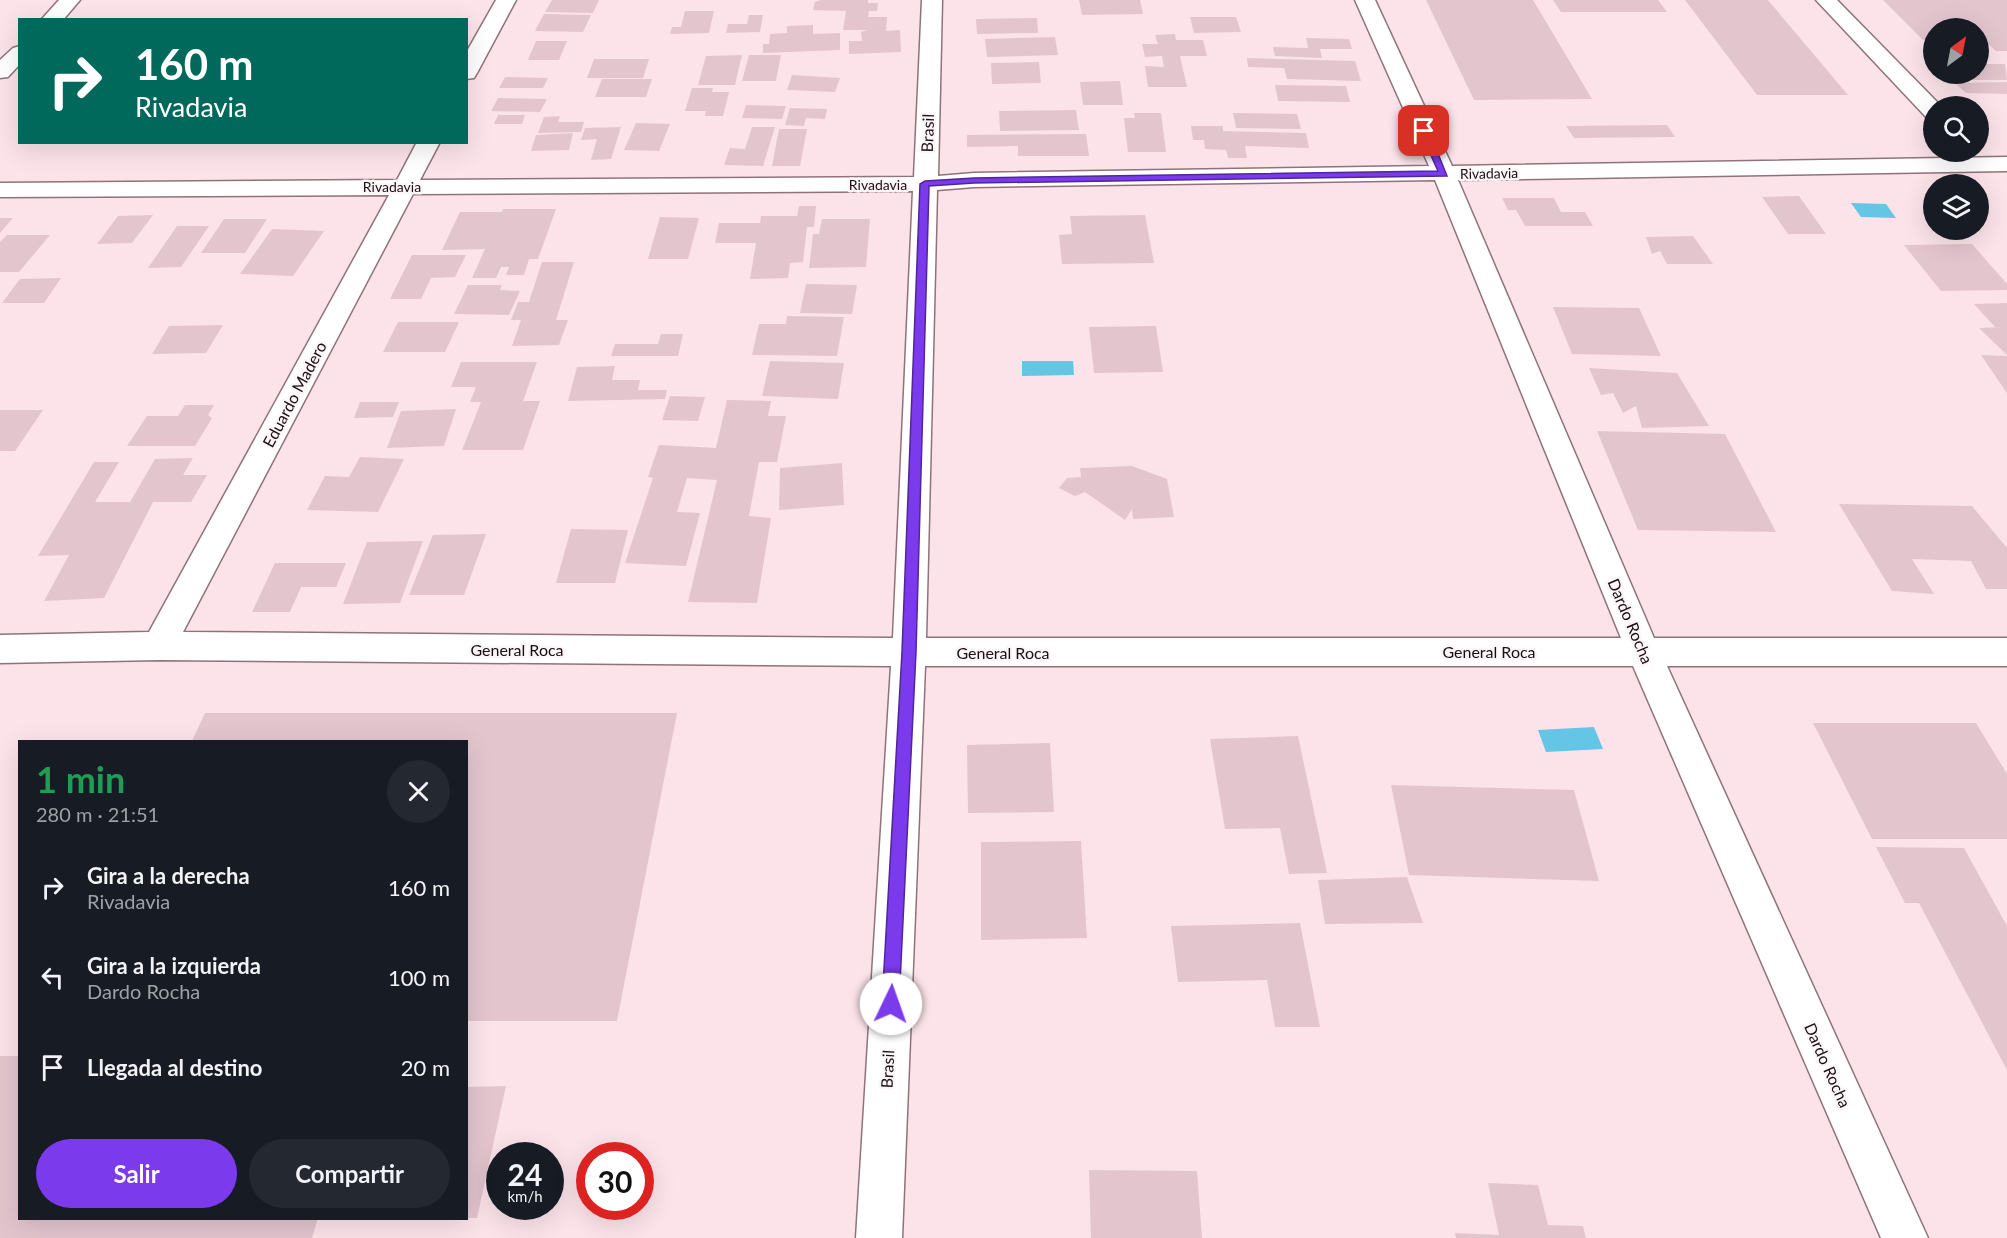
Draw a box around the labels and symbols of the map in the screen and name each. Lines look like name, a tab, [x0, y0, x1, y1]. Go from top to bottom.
north arrow	[1923, 18, 1989, 84]
pin	[1398, 105, 1449, 156]
street label: Brasil	[917, 113, 937, 153]
street label: Rivadavia	[1460, 164, 1518, 182]
street label: Rivadavia	[849, 176, 907, 193]
street label: Rivadavia	[363, 178, 421, 195]
street label: Eduardo Madero	[258, 338, 330, 450]
street label: Dardo Rocha	[1605, 576, 1657, 666]
street label: General Roca	[470, 640, 564, 659]
street label: General Roca	[1442, 642, 1536, 661]
street label: General Roca	[956, 643, 1050, 662]
position arrow	[859, 972, 923, 1036]
street label: Dardo Rocha	[1801, 1020, 1855, 1110]
street label: Brasil	[877, 1049, 897, 1089]
speed limit sign: 30	[576, 1142, 654, 1220]

